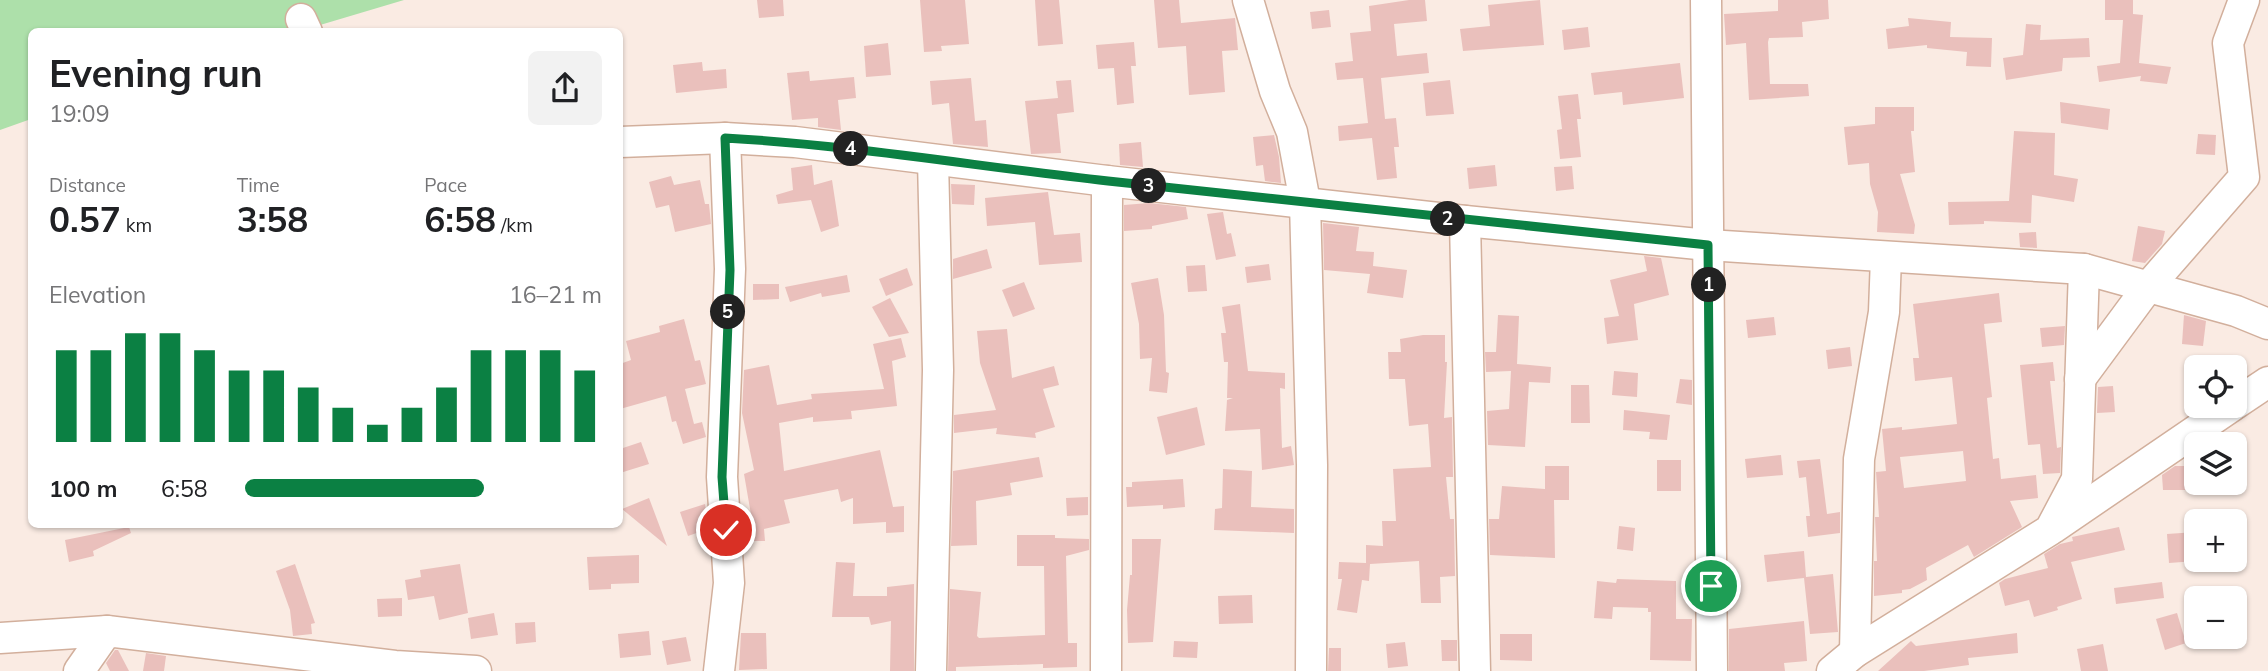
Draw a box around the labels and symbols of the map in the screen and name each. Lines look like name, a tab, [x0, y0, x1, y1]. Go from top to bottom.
pin: 4	[834, 132, 868, 166]
pin: 3	[1132, 168, 1166, 204]
pin: 2	[1430, 202, 1466, 236]
pin: 1	[1692, 268, 1726, 302]
pin: 5	[710, 294, 746, 330]
pin	[696, 500, 756, 560]
pin	[1681, 556, 1741, 616]

